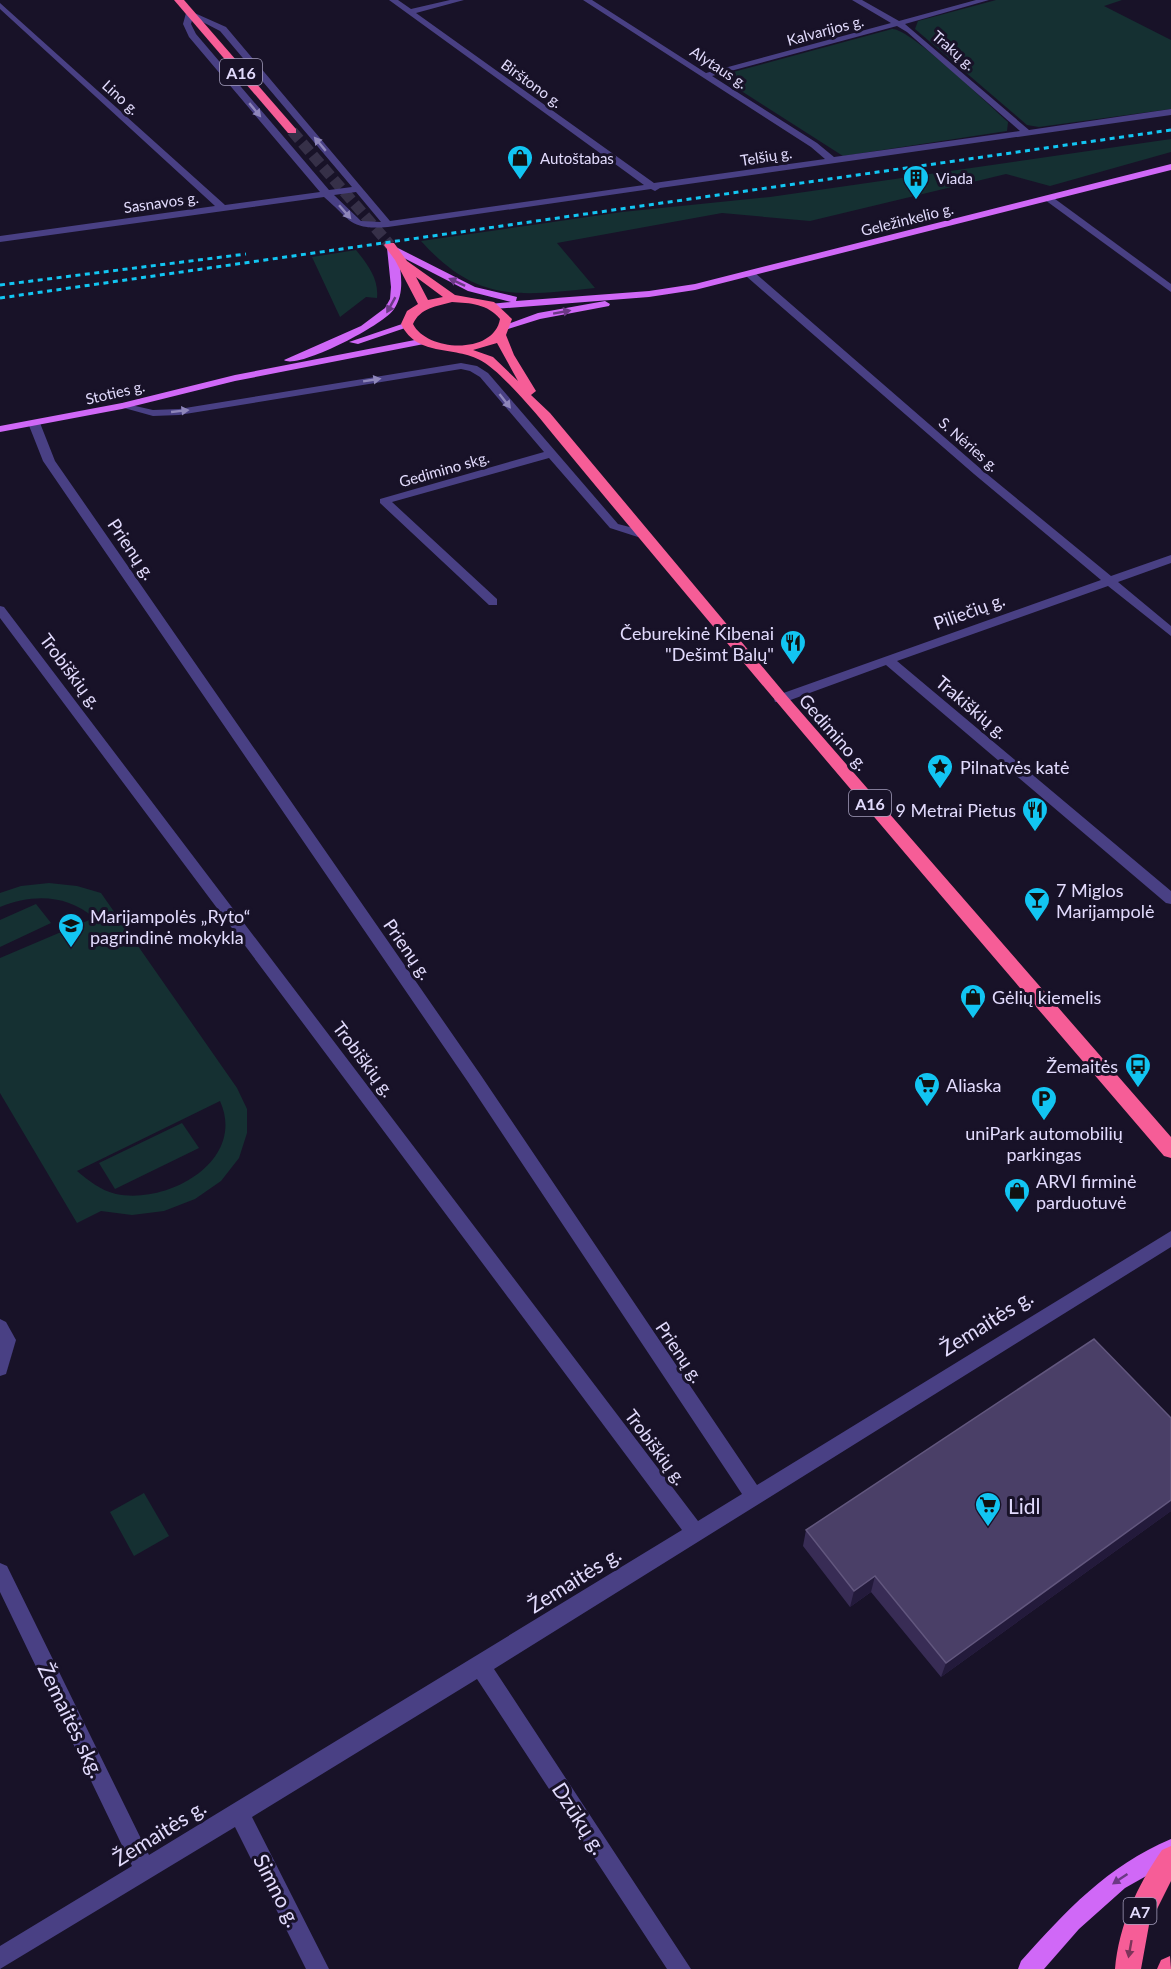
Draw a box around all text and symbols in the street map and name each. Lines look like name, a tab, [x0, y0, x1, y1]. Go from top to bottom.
street label: Kalvarijos g.	[785, 11, 865, 49]
street label: Trakų g.	[929, 26, 979, 74]
street label: Alytaus g.	[687, 42, 751, 92]
street label: Birštono g.	[498, 55, 566, 111]
road number: A16	[220, 59, 262, 85]
street label: Lino g.	[99, 76, 143, 118]
one-way arrow	[248, 102, 261, 117]
one-way arrow	[314, 136, 327, 152]
shop icon: Autoštabas	[505, 143, 535, 181]
street label: Telšių g.	[739, 143, 793, 169]
place label: Autoštabas	[540, 149, 614, 167]
building icon: Viada	[901, 163, 931, 201]
place label: Viada	[936, 169, 973, 187]
street label: Sasnavos g.	[122, 188, 200, 216]
street label: Geležinkelio g.	[859, 199, 955, 239]
one-way arrow	[338, 204, 352, 219]
one-way arrow	[448, 277, 466, 287]
one-way arrow	[386, 297, 396, 314]
one-way arrow	[553, 307, 572, 316]
street label: Stoties g.	[84, 376, 146, 408]
one-way arrow	[363, 376, 382, 385]
one-way arrow	[498, 393, 511, 409]
one-way arrow	[170, 406, 189, 416]
street label: S. Nėries g.	[935, 413, 1003, 475]
street label: Gedimino skg.	[397, 448, 491, 490]
street label: Prienų g.	[104, 514, 160, 584]
street label: Piliečių g.	[930, 588, 1008, 634]
place label: Čeburekinė Kibenai "Dešimt Balų"	[620, 622, 774, 665]
restaurant icon: Čeburekinė Kibenai "Dešimt Balų"	[778, 628, 808, 666]
street label: Trobiškių g.	[35, 629, 107, 713]
street label: Trakiškių g.	[932, 671, 1012, 743]
street label: Gedimino g.	[795, 689, 873, 775]
place icon: Pilnatvės katė	[925, 752, 955, 790]
place label: Pilnatvės katė	[960, 756, 1069, 778]
road number: A16	[849, 790, 891, 816]
restaurant icon: 9 Metrai Pietus	[1020, 795, 1050, 833]
place label: 9 Metrai Pietus	[896, 799, 1016, 821]
place label: 7 Miglos Marijampolė	[1056, 879, 1154, 922]
bar icon: 7 Miglos Marijampolė	[1022, 885, 1052, 923]
place label: Marijampolės „Ryto“ pagrindinė mokykla	[90, 905, 250, 948]
school or university icon: Marijampolės „Ryto“ pagrindinė mokykla	[56, 911, 86, 949]
street label: Prienų g.	[379, 914, 437, 984]
shop icon: Gėlių kiemelis	[958, 982, 988, 1020]
place label: Gėlių kiemelis	[992, 986, 1102, 1008]
street label: Trobiškių g.	[328, 1017, 400, 1101]
bus stop icon: Žemaitės	[1123, 1051, 1153, 1089]
place label: Žemaitės	[1046, 1055, 1118, 1077]
supermarket icon: Aliaska	[912, 1070, 942, 1108]
place label: Aliaska	[946, 1074, 1002, 1096]
parking icon: uniPark automobilių parkingas	[1029, 1084, 1059, 1122]
place label: uniPark automobilių parkingas	[965, 1122, 1123, 1165]
place label: ARVI firminė parduotuvė	[1036, 1170, 1137, 1213]
shop icon: ARVI firminė parduotuvė	[1002, 1176, 1032, 1214]
street label: Žemaitės g.	[935, 1284, 1037, 1360]
street label: Prienų g.	[652, 1317, 708, 1387]
street label: Trobiškių g.	[620, 1405, 692, 1489]
supermarket icon: Lidl	[973, 1490, 1003, 1528]
place label: Lidl	[1008, 1493, 1041, 1518]
street label: Žemaitės g.	[523, 1541, 625, 1617]
street label: Žemaitės skg.	[33, 1659, 111, 1781]
street label: Dzūkų g.	[548, 1777, 612, 1859]
street label: Žemaitės g.	[108, 1794, 210, 1870]
street label: Simno g.	[249, 1849, 307, 1931]
one-way arrow	[1113, 1873, 1129, 1885]
road number: A7	[1124, 1898, 1156, 1924]
one-way arrow	[1125, 1940, 1134, 1959]

